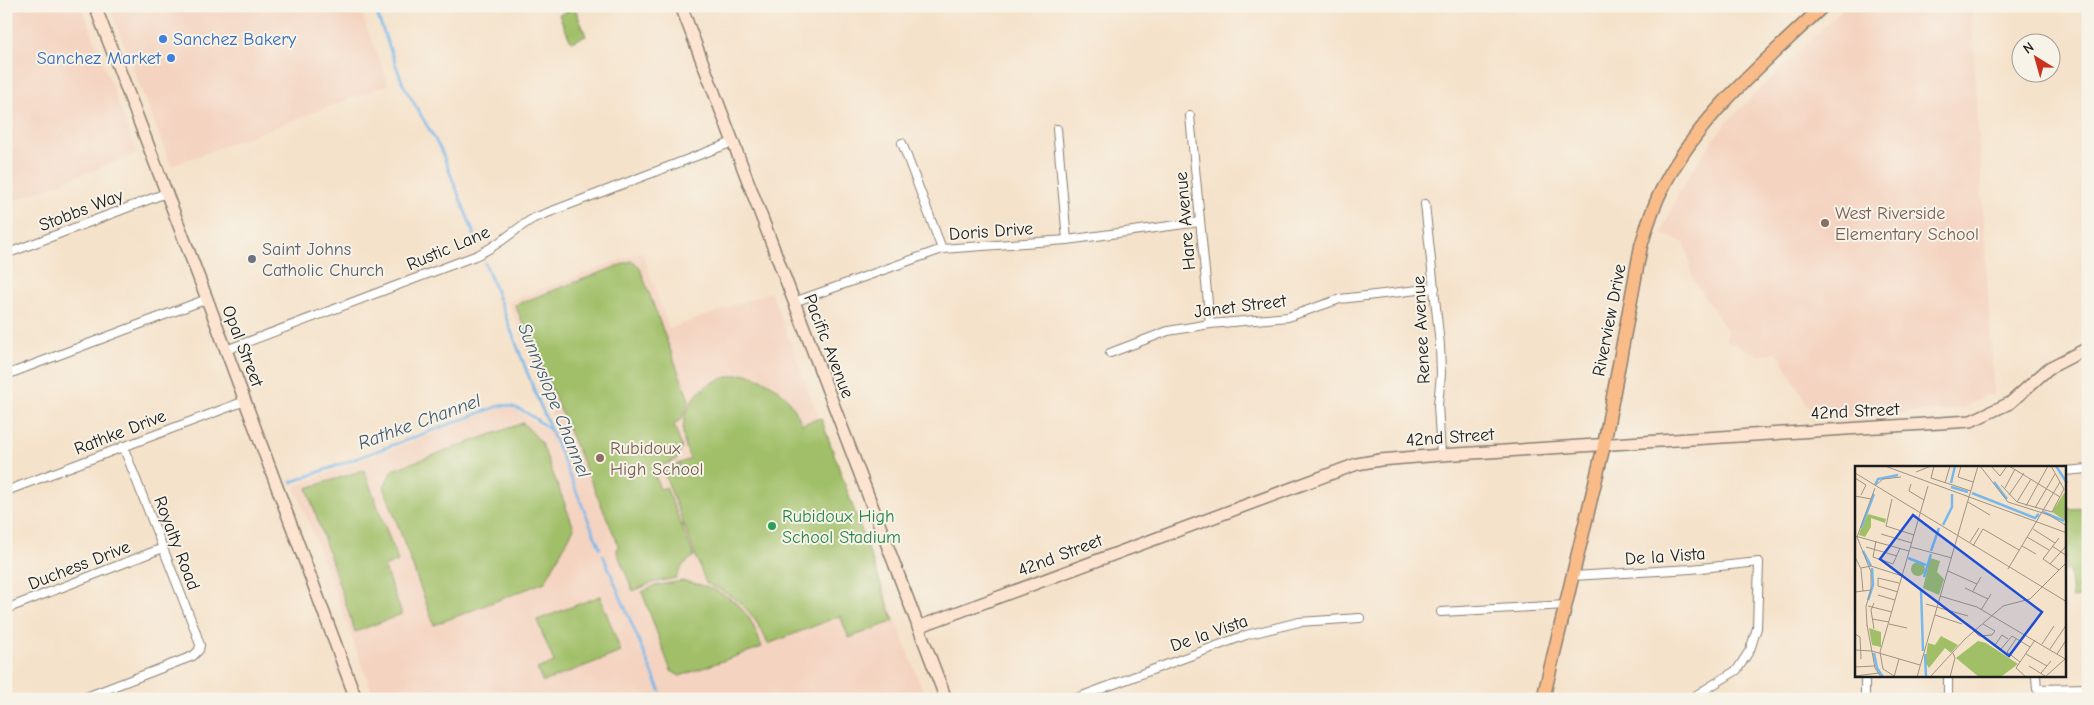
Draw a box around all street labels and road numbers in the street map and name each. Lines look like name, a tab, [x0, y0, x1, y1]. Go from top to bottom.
street label: Hare Avenue	[1171, 171, 1200, 271]
street label: Stobbs Way	[36, 184, 127, 236]
street label: Doris Drive	[948, 218, 1034, 245]
street label: Rustic Lane	[403, 222, 493, 275]
street label: Riverview Drive	[1588, 262, 1631, 378]
street label: Renee Avenue	[1408, 275, 1435, 385]
street label: Janet Street	[1193, 290, 1288, 323]
street label: Pacific Avenue	[799, 291, 858, 401]
street label: Opal Street	[217, 303, 268, 391]
street label: 42nd Street	[1810, 399, 1901, 424]
street label: Rathke Drive	[71, 405, 169, 460]
street label: 42nd Street	[1405, 424, 1496, 451]
street label: Royalty Road	[149, 493, 204, 593]
street label: 42nd Street	[1015, 529, 1106, 581]
street label: Duchess Drive	[25, 536, 133, 595]
street label: De la Vista	[1624, 543, 1706, 570]
street label: De la Vista	[1168, 610, 1251, 657]

